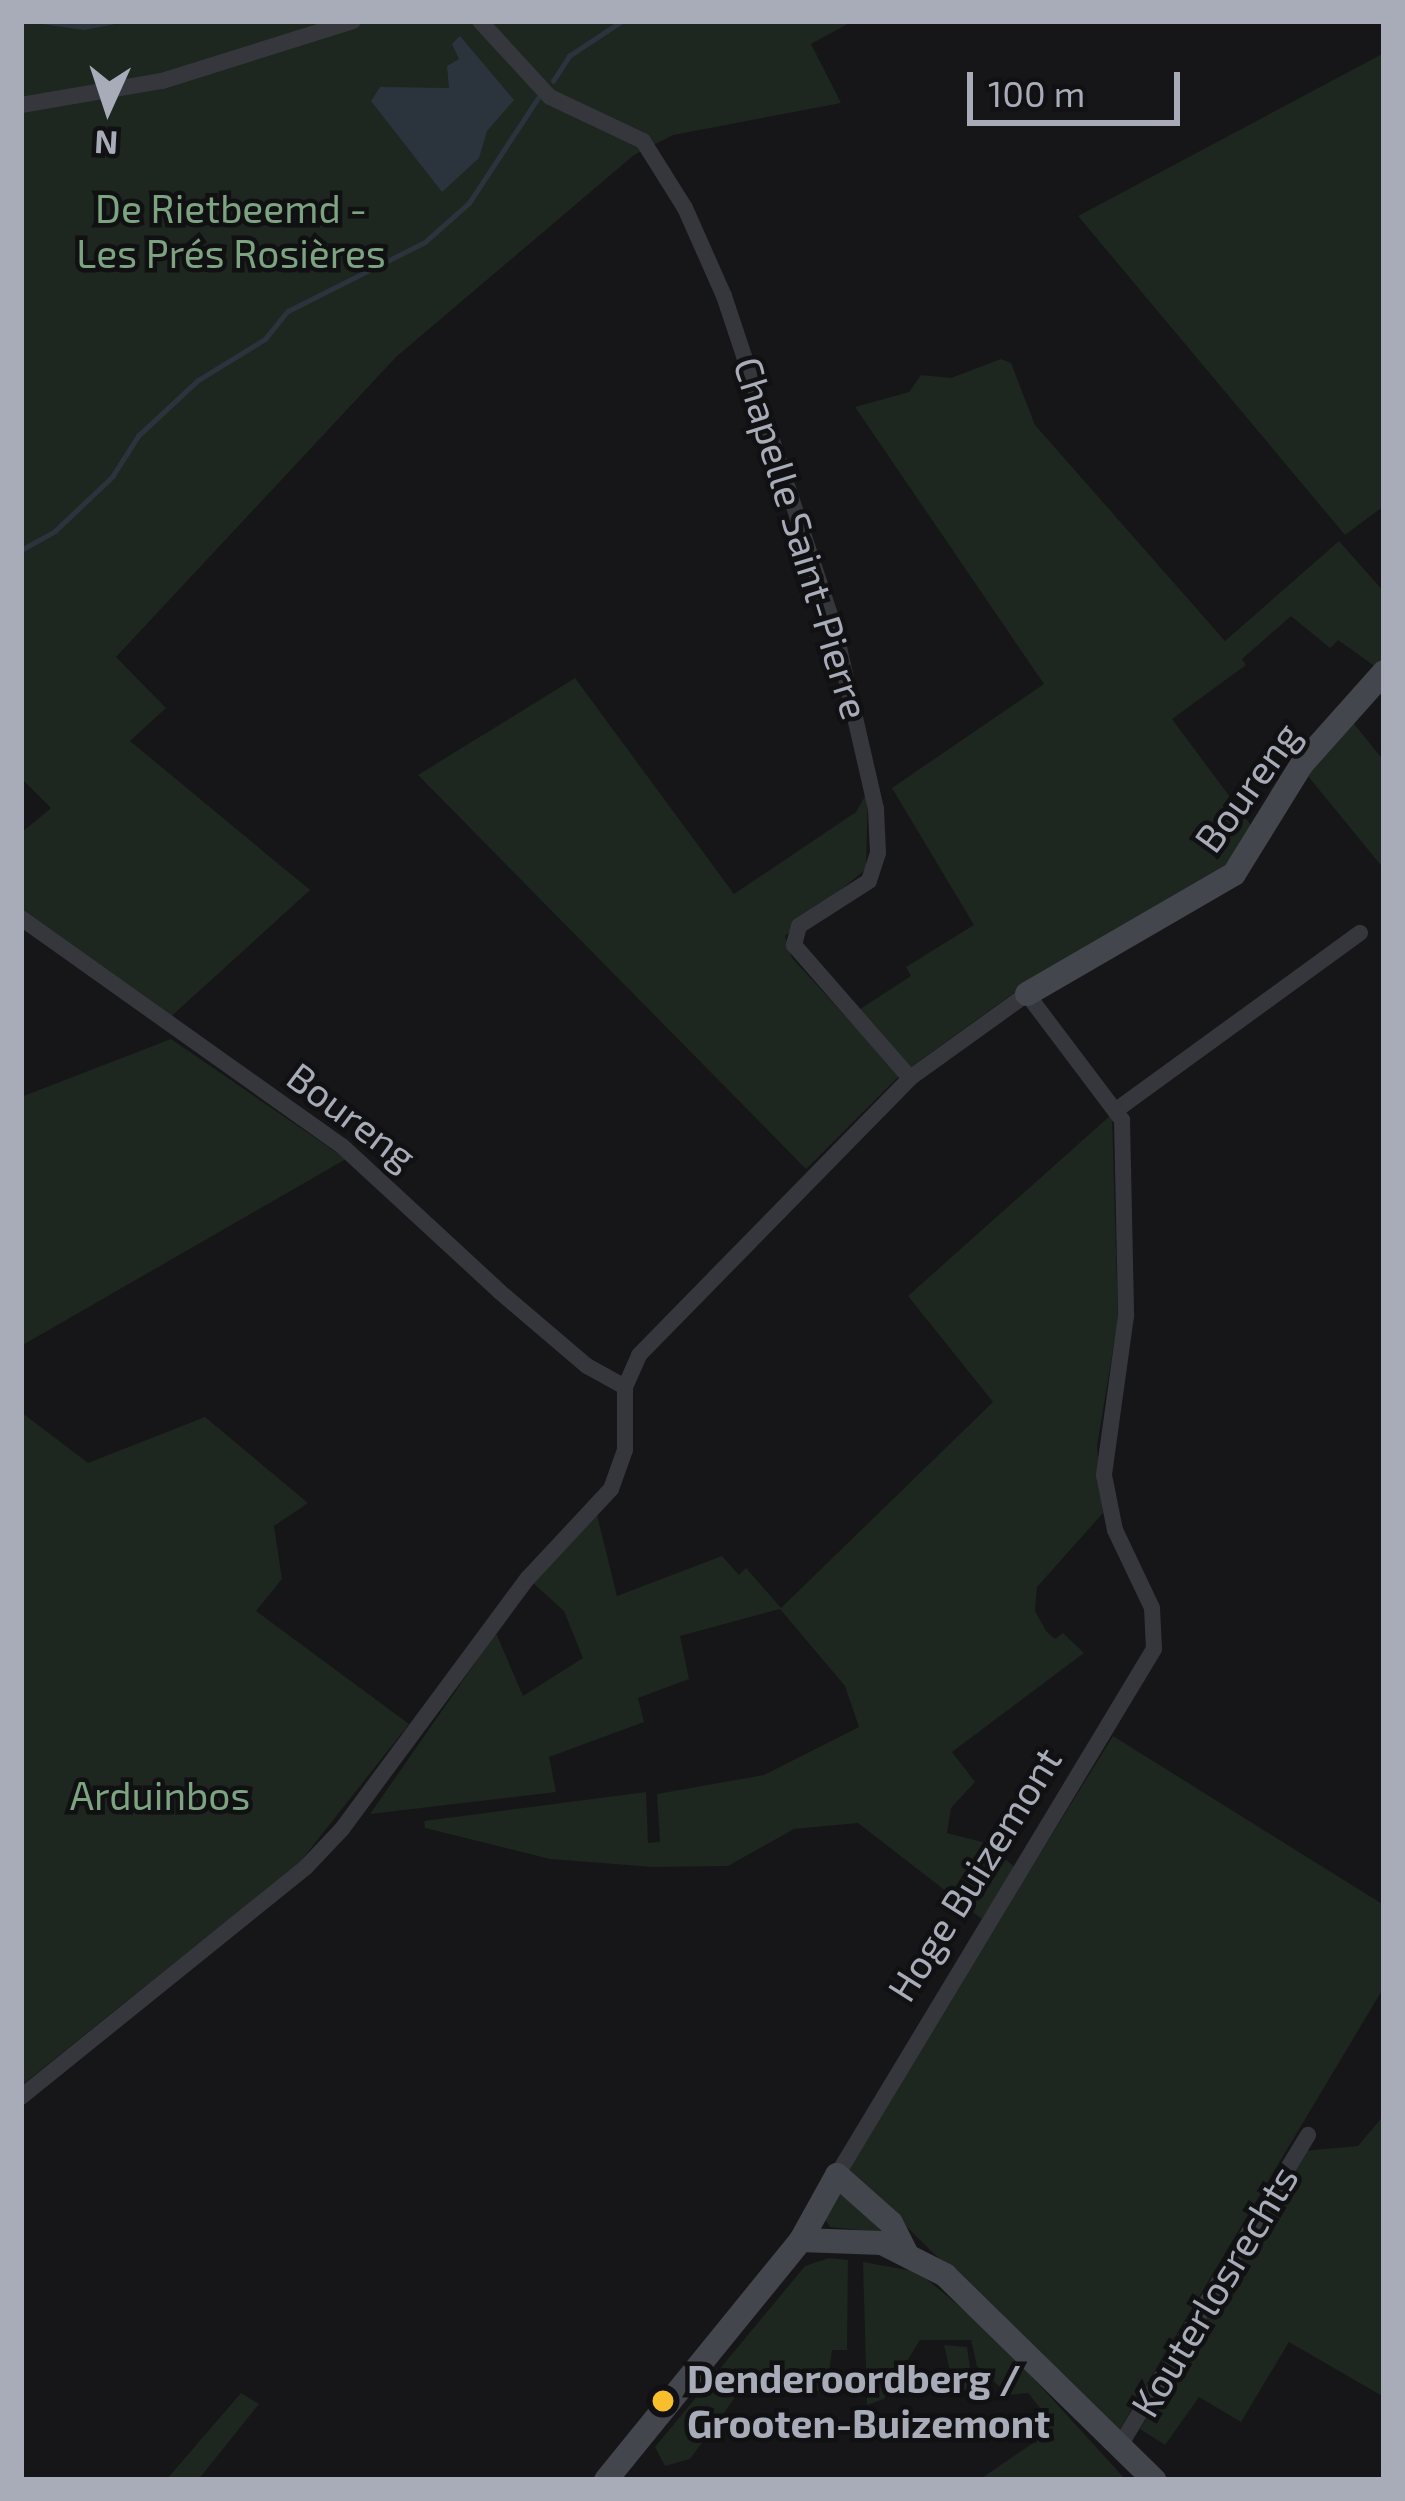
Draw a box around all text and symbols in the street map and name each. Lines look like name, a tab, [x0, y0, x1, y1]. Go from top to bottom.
north arrow	[48, 48, 168, 168]
scale bar	[973, 48, 1186, 122]
text: 100 m	[988, 71, 1085, 114]
text: N	[93, 123, 119, 165]
park label: De Rietbeemd - Les Prés Rosières	[76, 186, 386, 277]
street label: Chapelle Saint-Pierre	[725, 351, 879, 725]
street label: Boureng	[1184, 713, 1310, 861]
street label: Boureng	[278, 1052, 426, 1180]
street label: Hoge Buizemont	[877, 1739, 1071, 2009]
park label: Arduinbos	[70, 1772, 250, 1818]
street label: Kouterlosrechts	[1121, 2157, 1307, 2425]
place label: Denderoordberg / Grooten-Buizemont	[687, 2356, 1050, 2447]
marker: Denderoordberg / Grooten-Buizemont	[650, 2388, 676, 2414]

